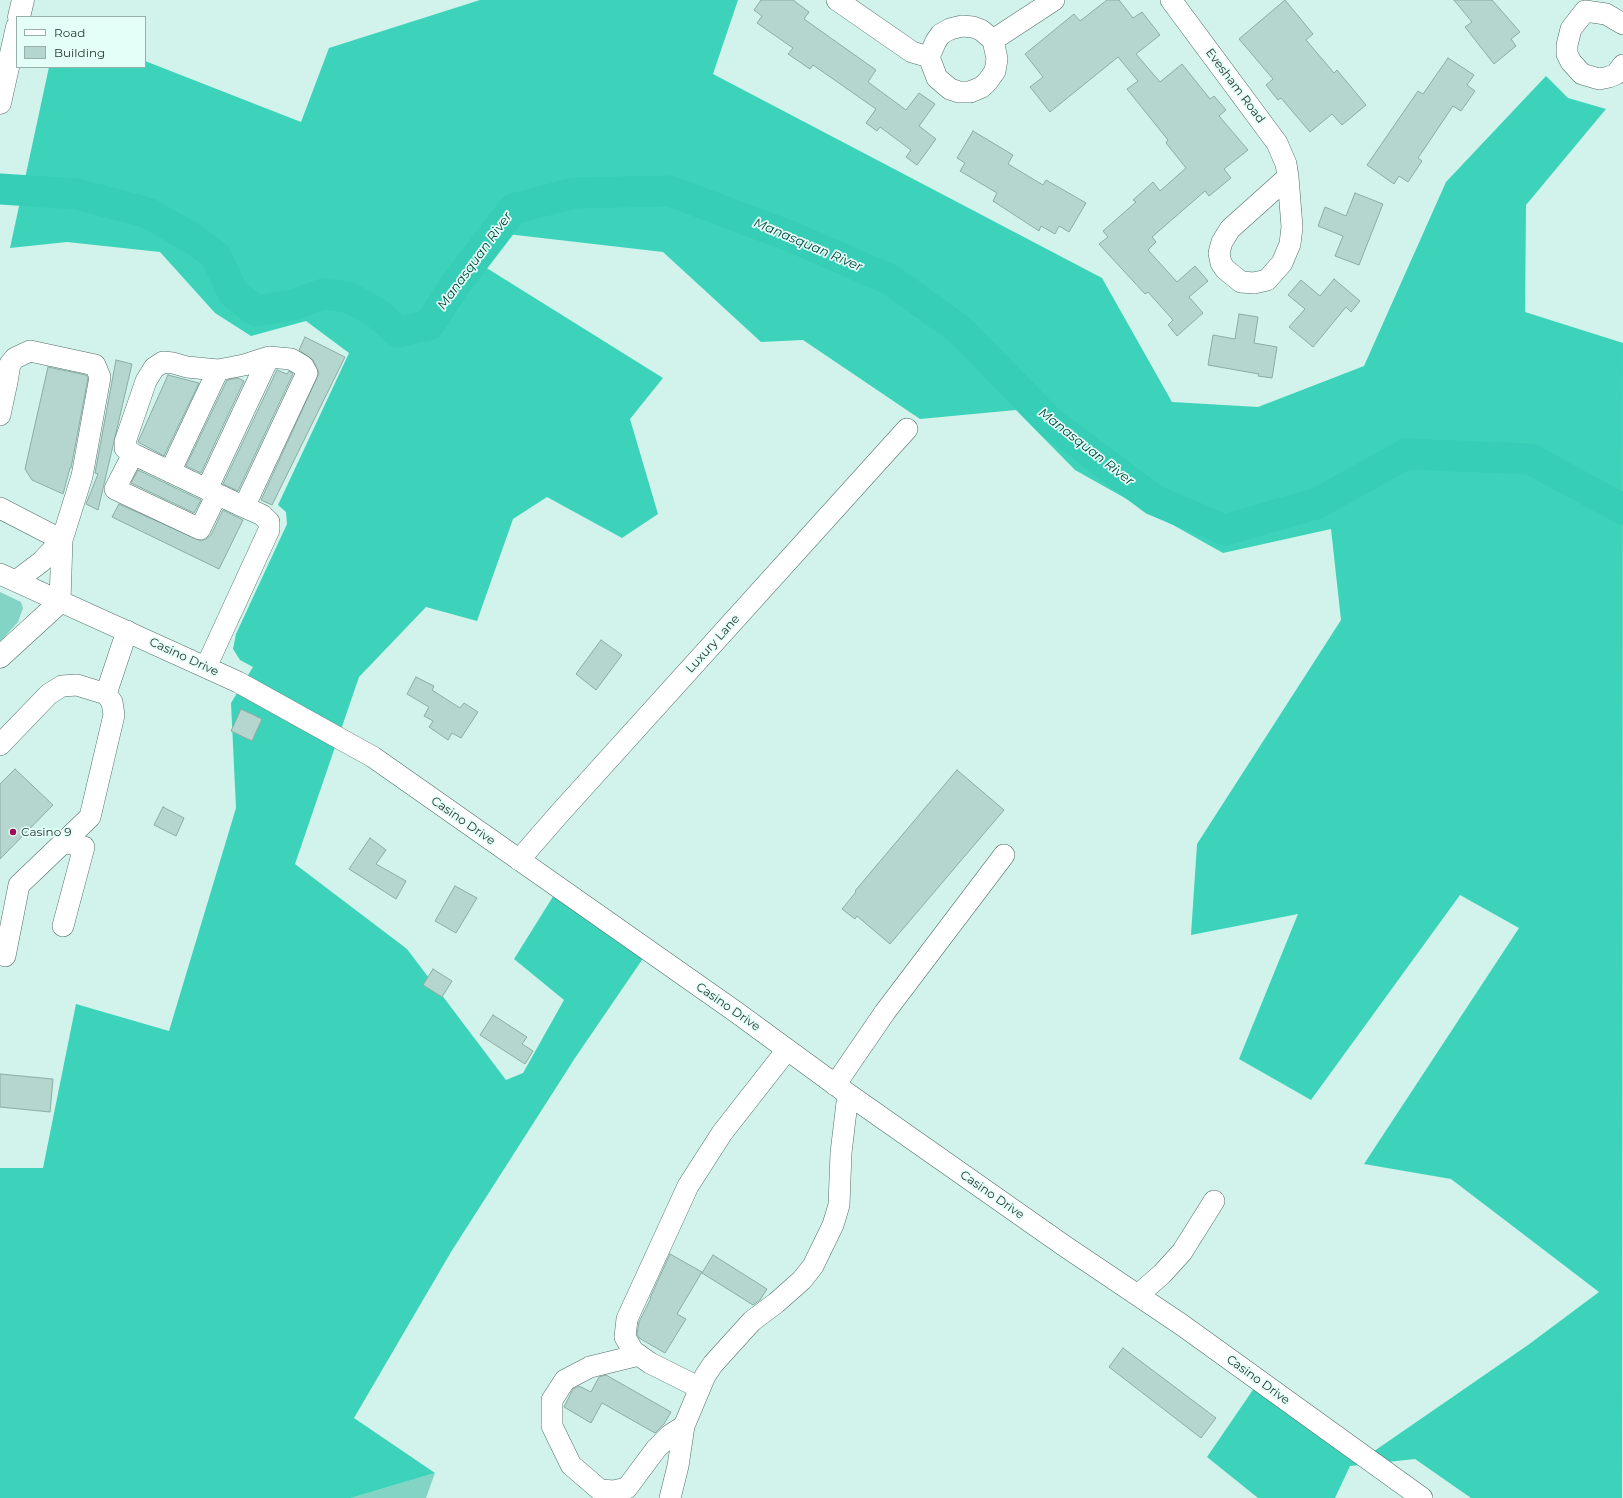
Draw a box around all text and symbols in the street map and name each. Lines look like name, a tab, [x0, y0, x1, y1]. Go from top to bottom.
legend	[16, 16, 146, 68]
text: Road	[54, 25, 85, 40]
text: Building	[54, 45, 105, 60]
street label: Evesham Road	[1202, 46, 1268, 126]
water label: Manasquan River	[434, 209, 516, 313]
water label: Manasquan River	[751, 215, 865, 275]
water label: Manasquan River	[1035, 405, 1137, 489]
street label: Luxury Lane	[683, 612, 743, 676]
street label: Casino Drive	[147, 635, 221, 679]
street label: Casino Drive	[428, 794, 498, 848]
place label: Casino 9	[21, 825, 72, 839]
marker: Casino 9	[8, 827, 18, 837]
street label: Casino Drive	[693, 980, 763, 1034]
street label: Casino Drive	[957, 1168, 1027, 1222]
street label: Casino Drive	[1224, 1352, 1292, 1408]

